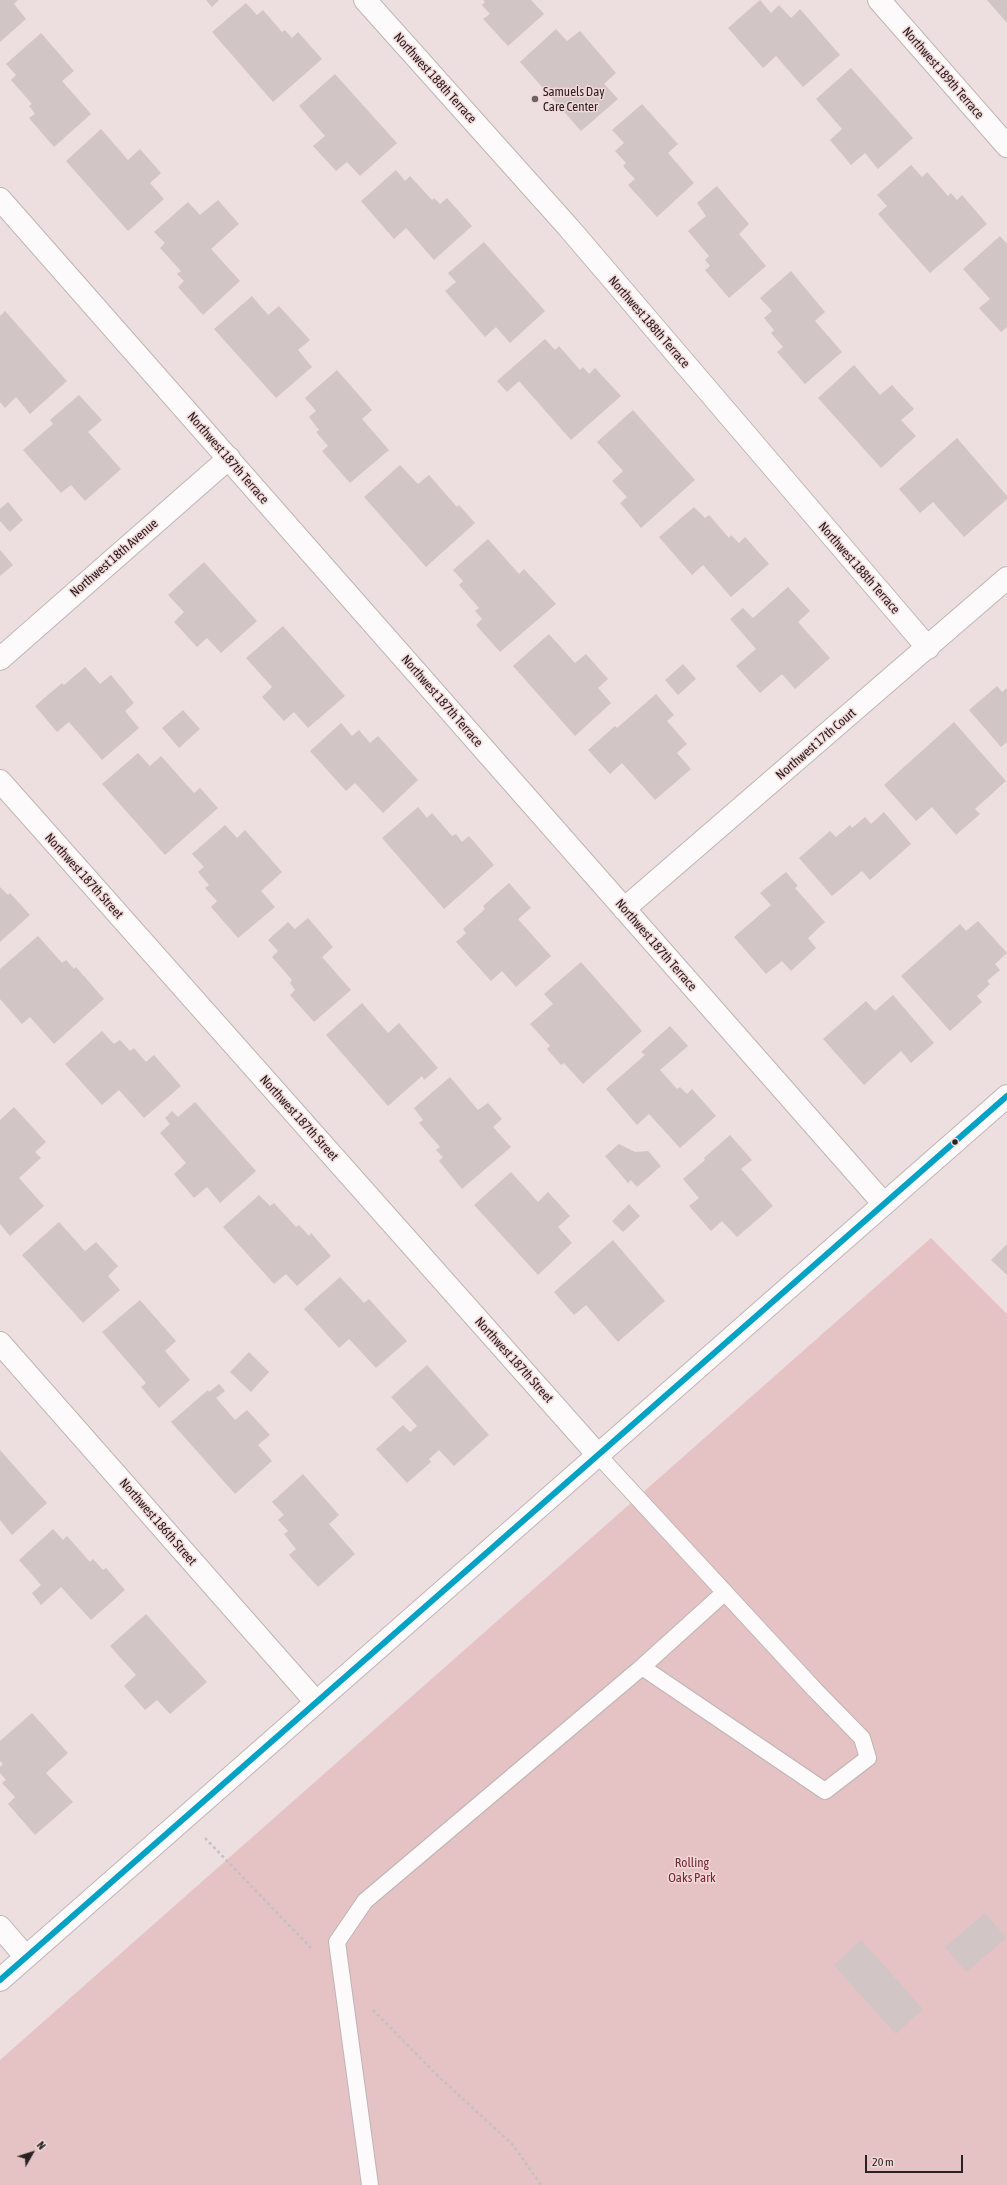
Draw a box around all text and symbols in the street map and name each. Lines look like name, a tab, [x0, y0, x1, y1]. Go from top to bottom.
street label: Northwest 189th Terrace	[899, 24, 987, 122]
street label: Northwest 188th Terrace	[390, 30, 480, 126]
place label: Samuels Day Care Center	[543, 84, 605, 115]
marker: Samuels Day Care Center	[530, 94, 540, 104]
street label: Northwest 188th Terrace	[605, 273, 693, 371]
street label: Northwest 187th Terrace	[184, 409, 272, 507]
street label: Northwest 18th Avenue	[67, 516, 161, 600]
street label: Northwest 188th Terrace	[815, 519, 903, 617]
street label: Northwest 187th Terrace	[398, 652, 486, 750]
street label: Northwest 17th Court	[773, 705, 859, 783]
street label: Northwest 187th Street	[41, 830, 127, 922]
street label: Northwest 187th Terrace	[612, 896, 700, 994]
street label: Northwest 187th Street	[256, 1072, 342, 1164]
unlabelled marker	[950, 1137, 960, 1147]
street label: Northwest 187th Street	[471, 1314, 557, 1406]
street label: Northwest 186th Street	[116, 1475, 200, 1569]
park label: Rolling Oaks Park	[668, 1855, 716, 1886]
north arrow	[12, 2133, 52, 2173]
text: N	[35, 2139, 48, 2152]
scale bar	[867, 2147, 965, 2173]
text: 20 m	[872, 2155, 894, 2169]

